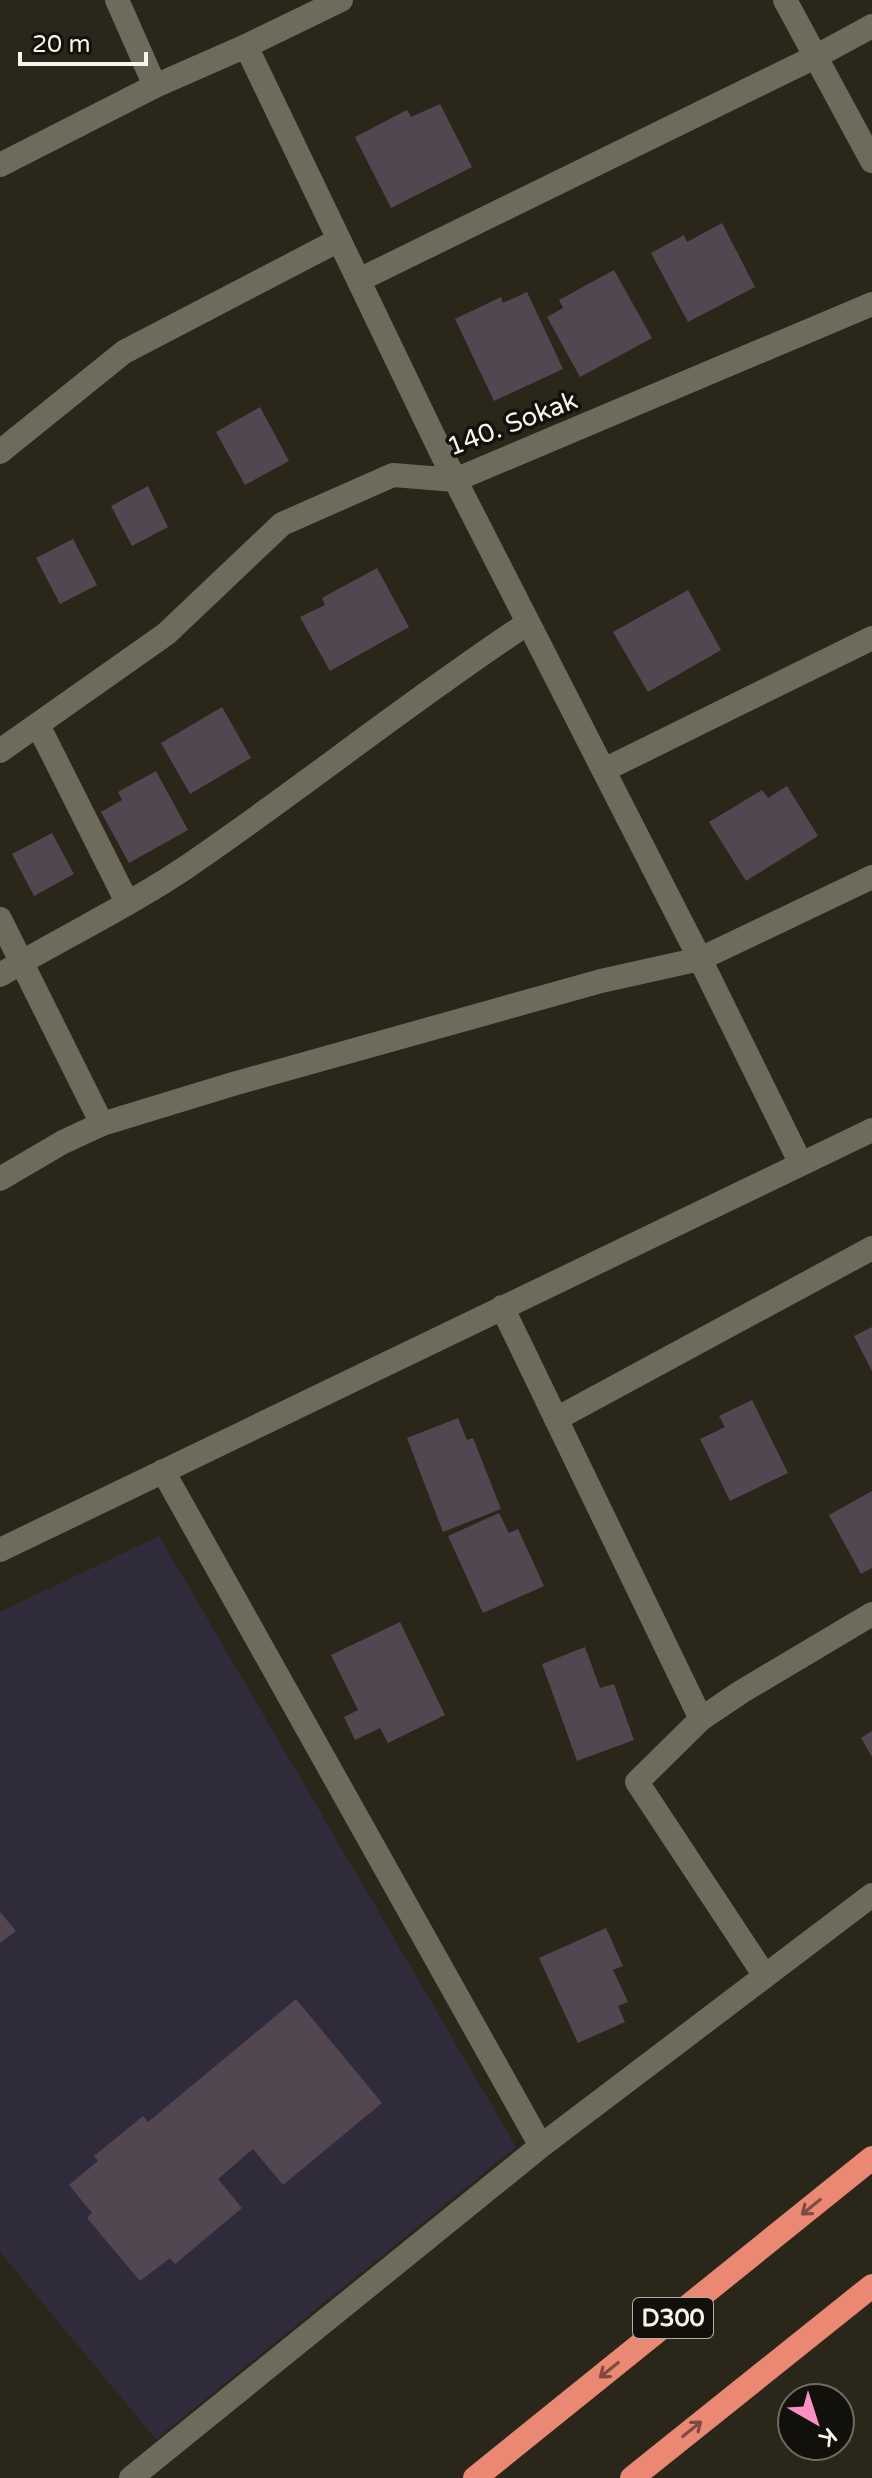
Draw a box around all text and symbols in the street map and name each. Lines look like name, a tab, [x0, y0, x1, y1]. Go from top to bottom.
scale bar	[20, 16, 146, 66]
text: 20 m	[32, 30, 90, 59]
street label: 140. Sokak	[443, 384, 582, 462]
one-way arrow	[801, 2199, 822, 2216]
road number: D300	[633, 2298, 713, 2338]
one-way arrow	[599, 2362, 620, 2379]
north arrow	[776, 2382, 856, 2462]
one-way arrow	[682, 2421, 703, 2439]
text: K	[814, 2422, 842, 2452]

